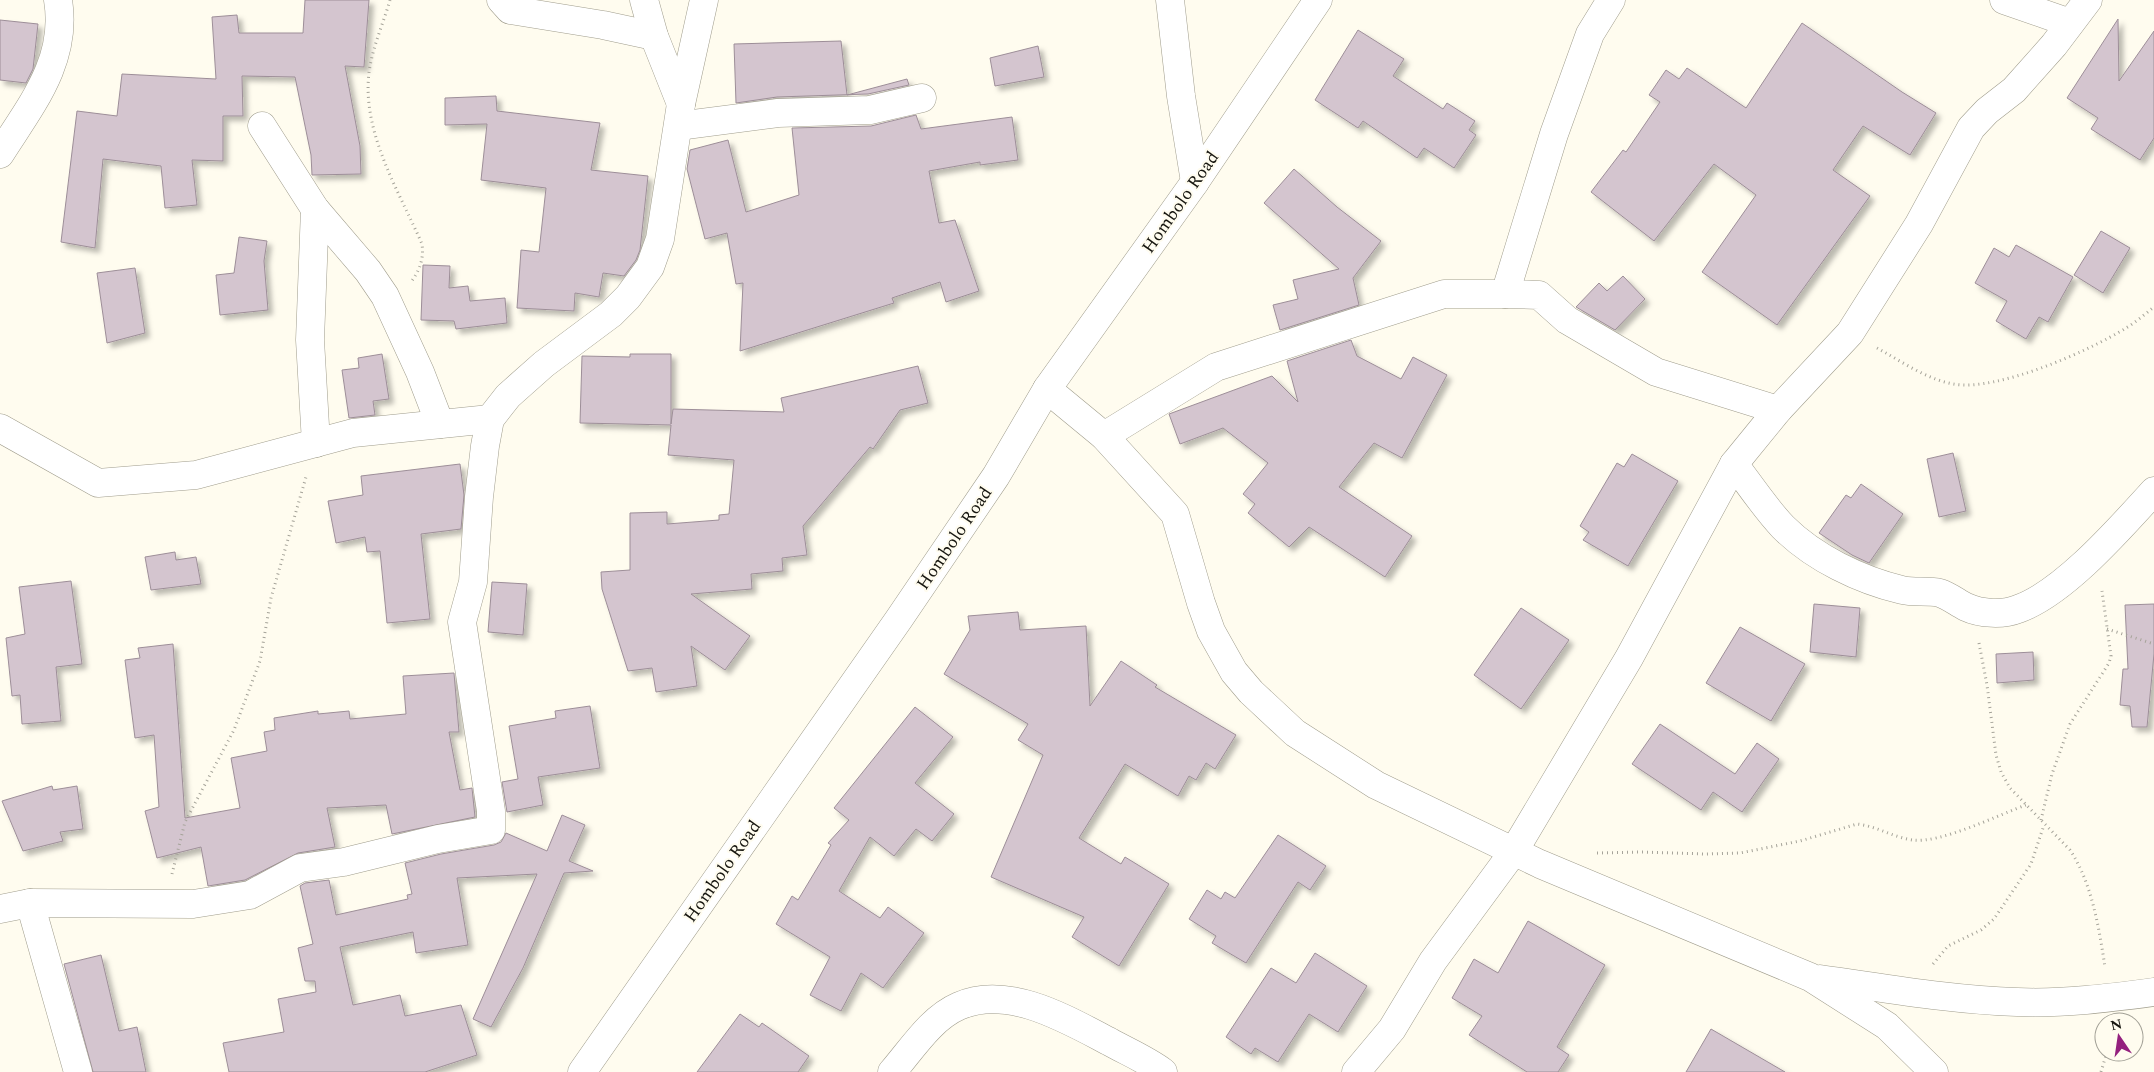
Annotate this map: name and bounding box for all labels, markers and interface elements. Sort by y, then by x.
street label: Hombolo Road [1135,146,1226,259]
street label: Hombolo Road [910,481,999,595]
street label: Hombolo Road [677,815,768,928]
north arrow [2094,1012,2144,1062]
text: N [2108,1013,2124,1036]

